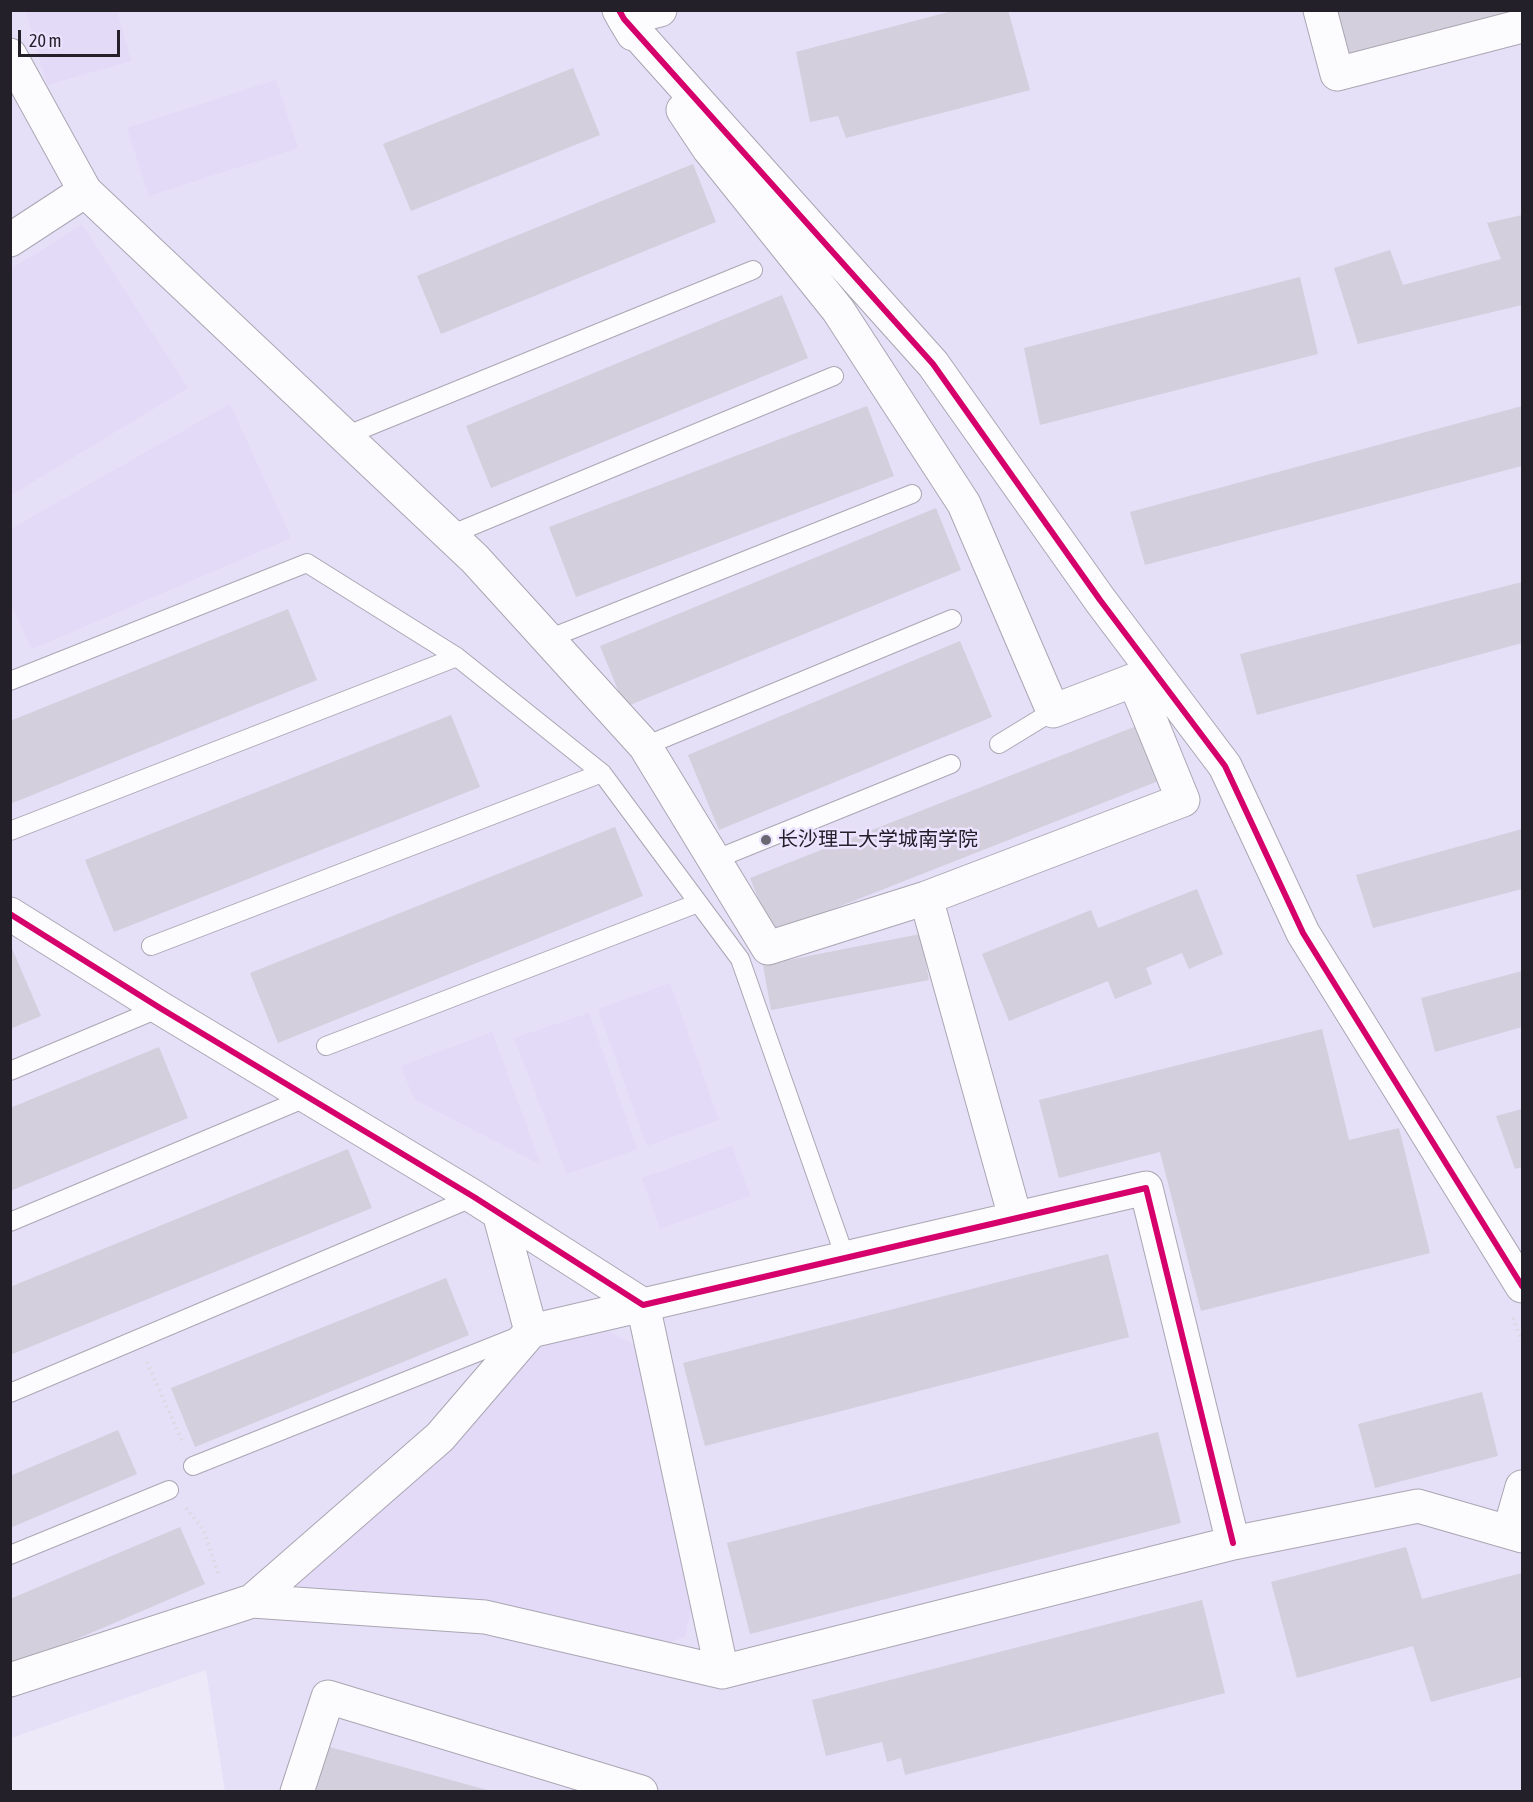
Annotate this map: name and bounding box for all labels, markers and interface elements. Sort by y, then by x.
scale bar [21,18,123,56]
text: 20 m [29,30,61,51]
place label: 长沙理工大学城南学院 [778,828,978,852]
marker: 长沙理工大学城南学院 [759,833,773,847]

